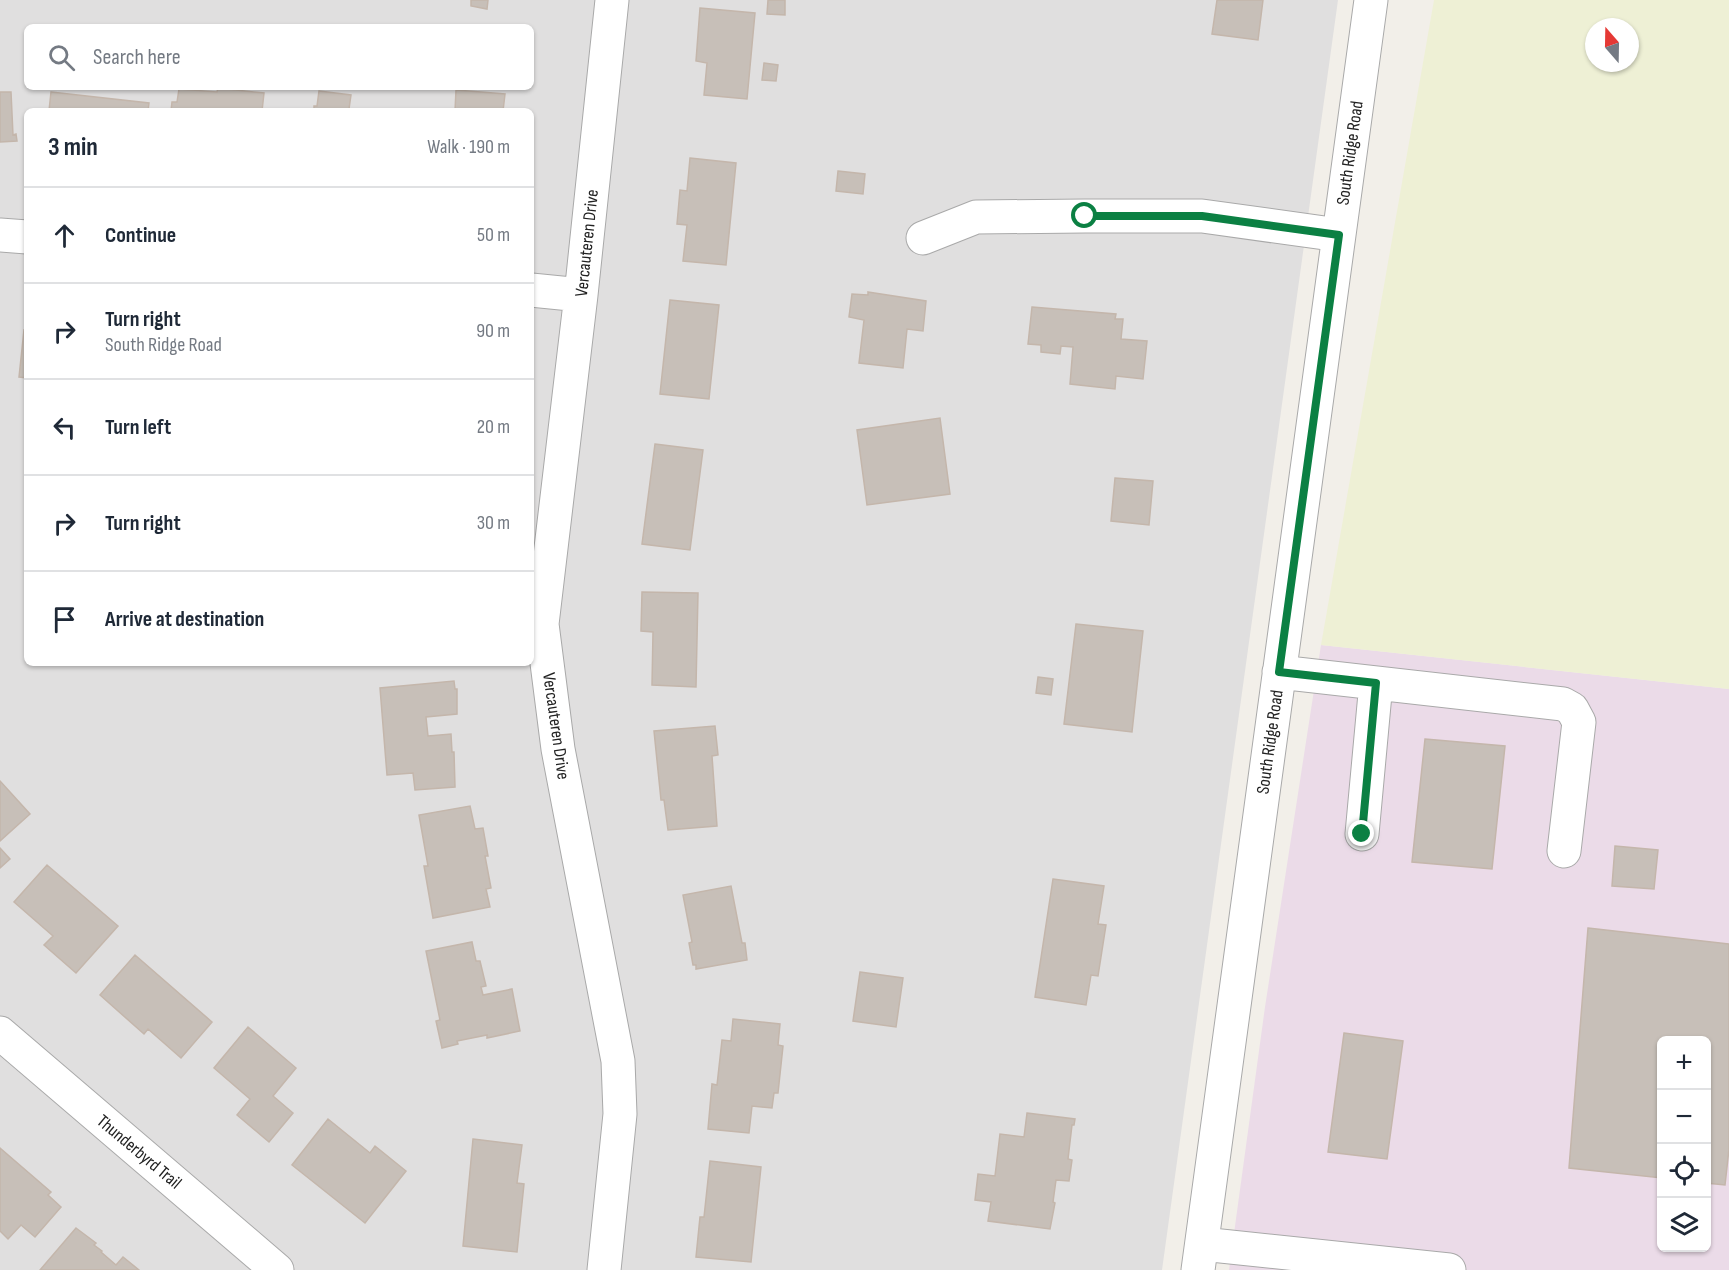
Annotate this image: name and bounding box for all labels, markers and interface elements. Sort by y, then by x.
north arrow [1585,18,1639,72]
search box [24,24,534,90]
icon: search [45,41,78,74]
text: Search here [93,44,180,71]
street label: South Ridge Road [1332,99,1368,207]
text: 3 min [48,132,98,163]
text: Walk · 190 m [427,135,510,159]
street label: Vercauteren Drive [571,188,603,298]
route start [1071,202,1097,228]
icon: ahead [48,219,81,252]
text: Continue [105,222,176,249]
text: 50 m [477,223,510,247]
text: Turn right [105,306,181,333]
icon: right [48,315,81,348]
text: 90 m [476,319,510,343]
text: South Ridge Road [105,333,222,357]
icon: left [48,411,81,444]
text: Turn left [105,414,171,441]
text: 20 m [477,415,510,439]
icon: right [48,507,81,540]
text: Turn right [105,510,181,537]
text: 30 m [477,511,510,535]
icon: arrive [48,603,81,636]
text: Arrive at destination [105,606,264,633]
street label: Vercauteren Drive [538,671,574,781]
street label: South Ridge Road [1252,688,1288,796]
route end [1348,820,1374,846]
map controls [1657,1036,1711,1252]
button: + [1657,1036,1711,1090]
button: − [1657,1090,1711,1144]
street label: Thunderbyrd Trail [92,1111,186,1193]
button: locate [1657,1144,1711,1198]
button: layers [1657,1198,1711,1252]

